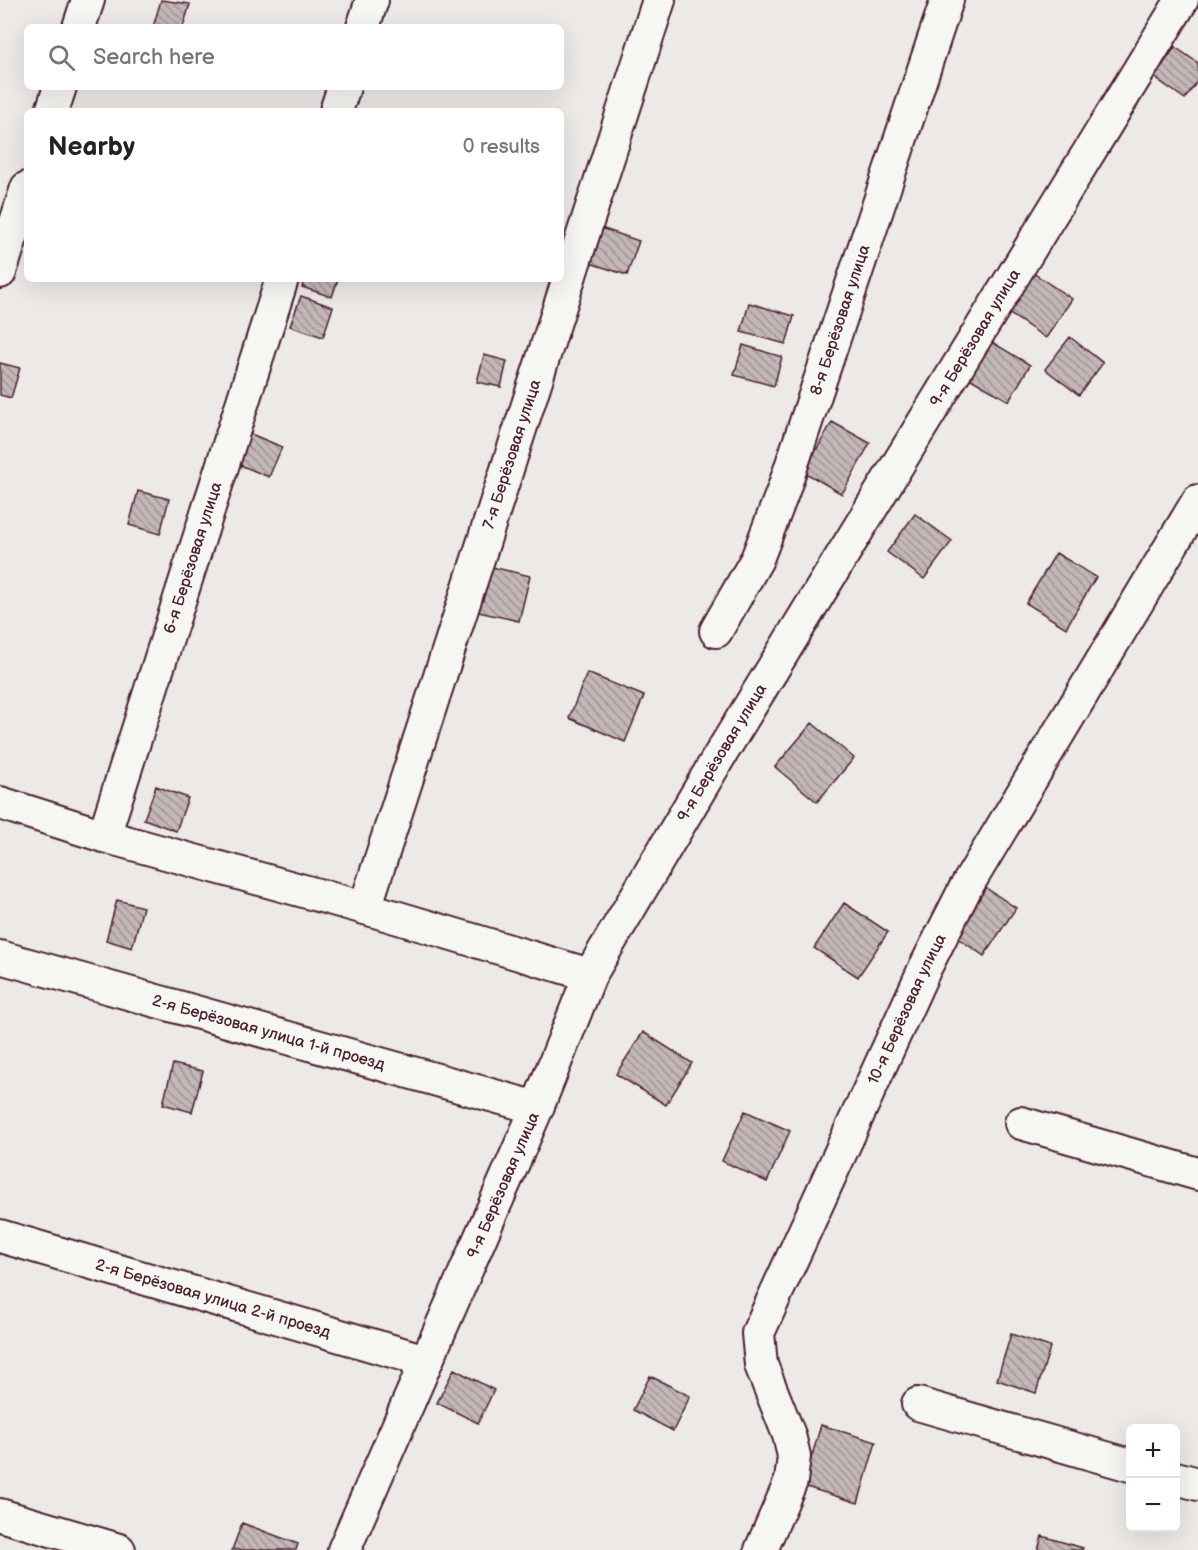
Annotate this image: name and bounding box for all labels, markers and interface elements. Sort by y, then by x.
search box [24,24,564,90]
icon: search [45,41,78,74]
text: Search here [93,44,215,71]
text: Nearby [48,132,135,163]
text: 0 results [463,135,540,159]
street label: 8-я Берёзовая улица [806,242,874,398]
street label: 9-я Берёзовая улица [926,265,1025,410]
street label: 7-я Берёзовая улица [479,376,545,531]
street label: 6-я Берёзовая улица [160,479,226,636]
street label: 9-я Берёзовая улица [673,680,771,825]
street label: 10-я Берёзовая улица [864,930,950,1087]
street label: 2-я Берёзовая улица 1-й проезд [150,991,387,1074]
street label: 9-я Берёзовая улица [463,1109,544,1261]
street label: 2-я Берёзовая улица 2-й проезд [93,1255,333,1342]
map controls [1126,1424,1180,1532]
button: + [1126,1424,1180,1478]
button: − [1126,1478,1180,1532]

